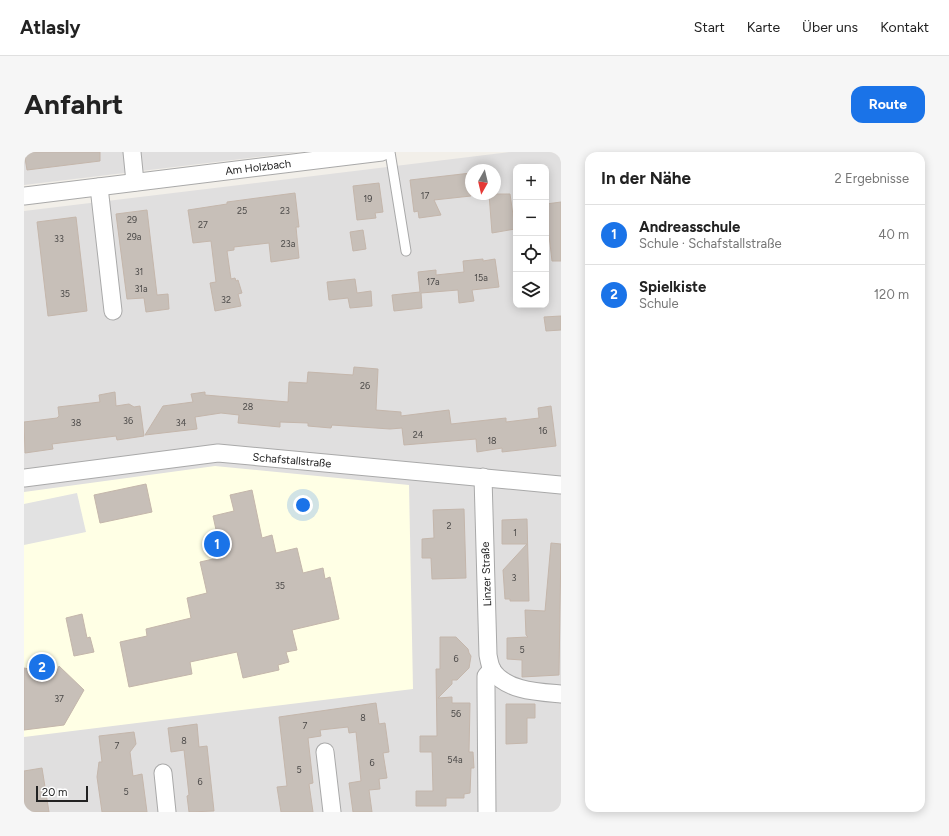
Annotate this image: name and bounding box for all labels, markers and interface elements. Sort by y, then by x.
text: Atlasly [20,16,80,39]
text: Start [694,19,725,36]
text: Karte [747,19,780,36]
text: Über uns [802,19,858,36]
text: Kontakt [880,19,929,36]
button: Route [851,86,925,123]
text: Anfahrt [24,87,123,121]
street label: Am Holzbach [224,157,292,178]
north arrow [465,164,501,200]
map controls [513,164,549,308]
button: + [513,164,549,200]
text: In der Nähe [601,168,691,188]
text: 2 Ergebnisse [835,171,909,186]
house number: 17 [421,190,429,201]
house number: 19 [364,193,372,204]
button: − [513,200,549,236]
house number: 25 [237,205,247,216]
house number: 23 [280,205,290,216]
house number: 29 [127,214,137,225]
text: Andreasschule [639,218,740,236]
house number: 27 [198,219,208,230]
text: 1 [611,227,617,242]
text: 40 m [878,227,909,242]
house number: 29a [127,231,142,242]
house number: 33 [54,233,64,244]
button: locate [513,236,549,272]
text: Schule · Schafstallstraße [639,236,782,251]
house number: 23a [281,238,296,249]
house number: 31 [135,266,143,277]
house number: 15a [474,272,488,283]
button: layers [513,272,549,308]
house number: 17a [426,276,440,287]
text: Spielkiste [639,278,706,296]
house number: 31a [134,283,148,294]
text: 2 [610,287,618,302]
text: 120 m [874,287,909,302]
house number: 35 [60,288,70,299]
house number: 32 [221,294,231,305]
text: Schule [639,296,678,311]
house number: 26 [360,380,370,391]
house number: 28 [243,401,254,412]
house number: 36 [123,415,133,426]
house number: 38 [71,417,82,428]
house number: 34 [176,417,187,428]
house number: 16 [539,425,547,436]
house number: 24 [413,429,424,440]
house number: 18 [487,435,497,446]
street label: Schafstallstraße [252,451,332,470]
your location [293,495,313,515]
house number: 2 [446,520,452,531]
house number: 1 [513,527,517,538]
pin: 1 [204,529,230,559]
street label: Linzer Straße [479,541,494,607]
house number: 3 [512,572,517,583]
house number: 35 [275,580,285,591]
house number: 5 [519,644,525,655]
pin: 2 [29,652,55,682]
house number: 6 [453,653,459,664]
house number: 37 [54,693,64,704]
house number: 56 [451,708,461,719]
house number: 8 [360,712,366,723]
house number: 7 [303,720,308,731]
house number: 8 [181,735,187,746]
house number: 7 [115,740,120,751]
house number: 54a [447,754,463,765]
house number: 6 [369,757,375,768]
house number: 5 [296,764,302,775]
house number: 6 [197,776,203,787]
scale bar [36,784,88,803]
text: 20 m [42,786,67,799]
house number: 5 [123,786,129,797]

